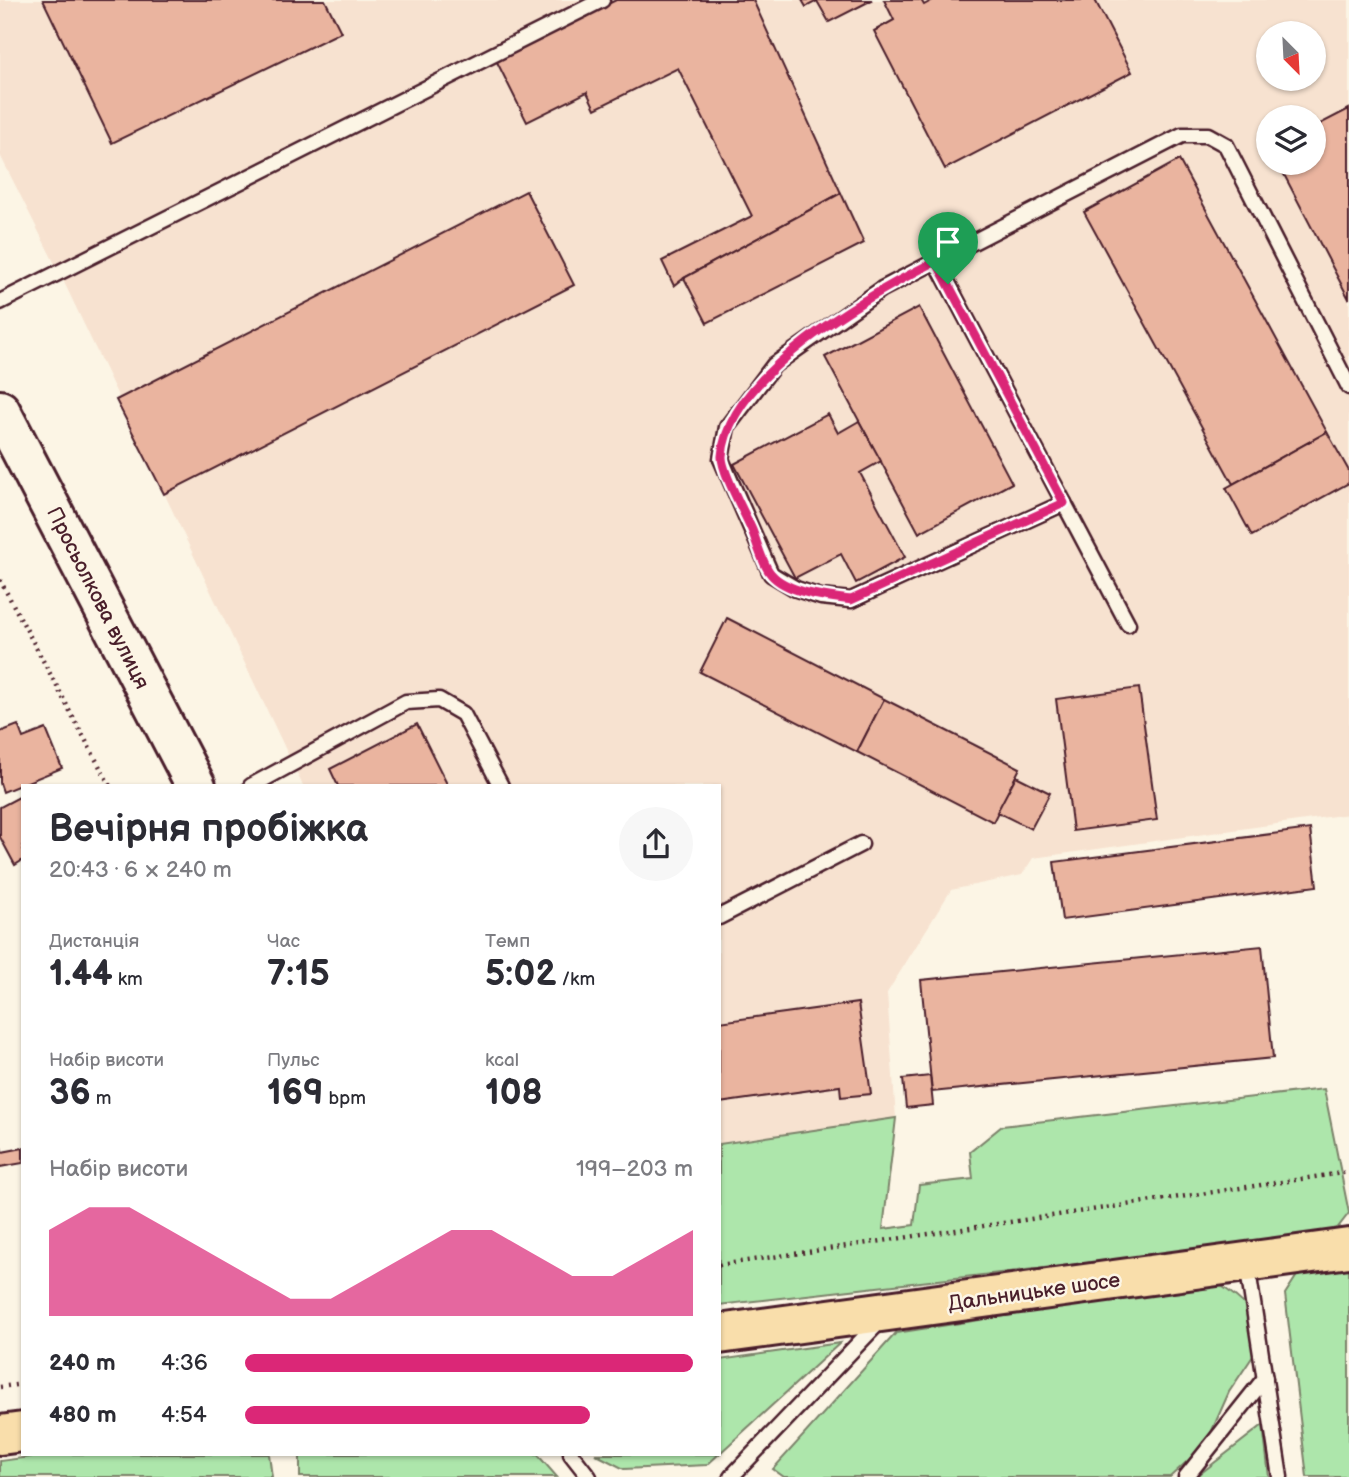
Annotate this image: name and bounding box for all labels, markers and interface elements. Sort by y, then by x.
north arrow [1256,21,1326,91]
map controls [1256,21,1326,175]
button: layers [1256,105,1326,175]
pin [918,212,978,284]
icon: arrive [929,223,967,261]
street label: Просьолкова вулиця [41,503,155,693]
text: Вечірня пробіжка [49,807,368,852]
button: share [619,807,693,881]
text: 20:43 · 6 × 240 m [49,856,232,884]
text: Дистанція [49,930,139,953]
text: Час [267,930,300,953]
text: Темп [485,930,530,953]
text: 1.44 [49,953,113,996]
text: 7:15 [267,953,330,996]
text: 5:02 [485,953,556,996]
text: km [113,968,143,991]
text: /km [556,968,595,991]
text: Набір висоти [49,1049,164,1072]
text: Пульс [267,1049,320,1072]
text: kcal [485,1049,519,1072]
text: 36 [49,1072,91,1115]
text: 169 [267,1072,323,1115]
text: 108 [485,1072,543,1115]
text: m [91,1087,112,1110]
text: bpm [323,1087,366,1110]
text: Набір висоти [49,1155,188,1183]
text: 199–203 m [576,1155,693,1183]
street label: Дальницьке шосе [946,1267,1122,1316]
text: 240 m [49,1349,116,1377]
text: 4:36 [161,1349,208,1377]
text: 480 m [49,1401,117,1429]
text: 4:54 [161,1401,207,1429]

